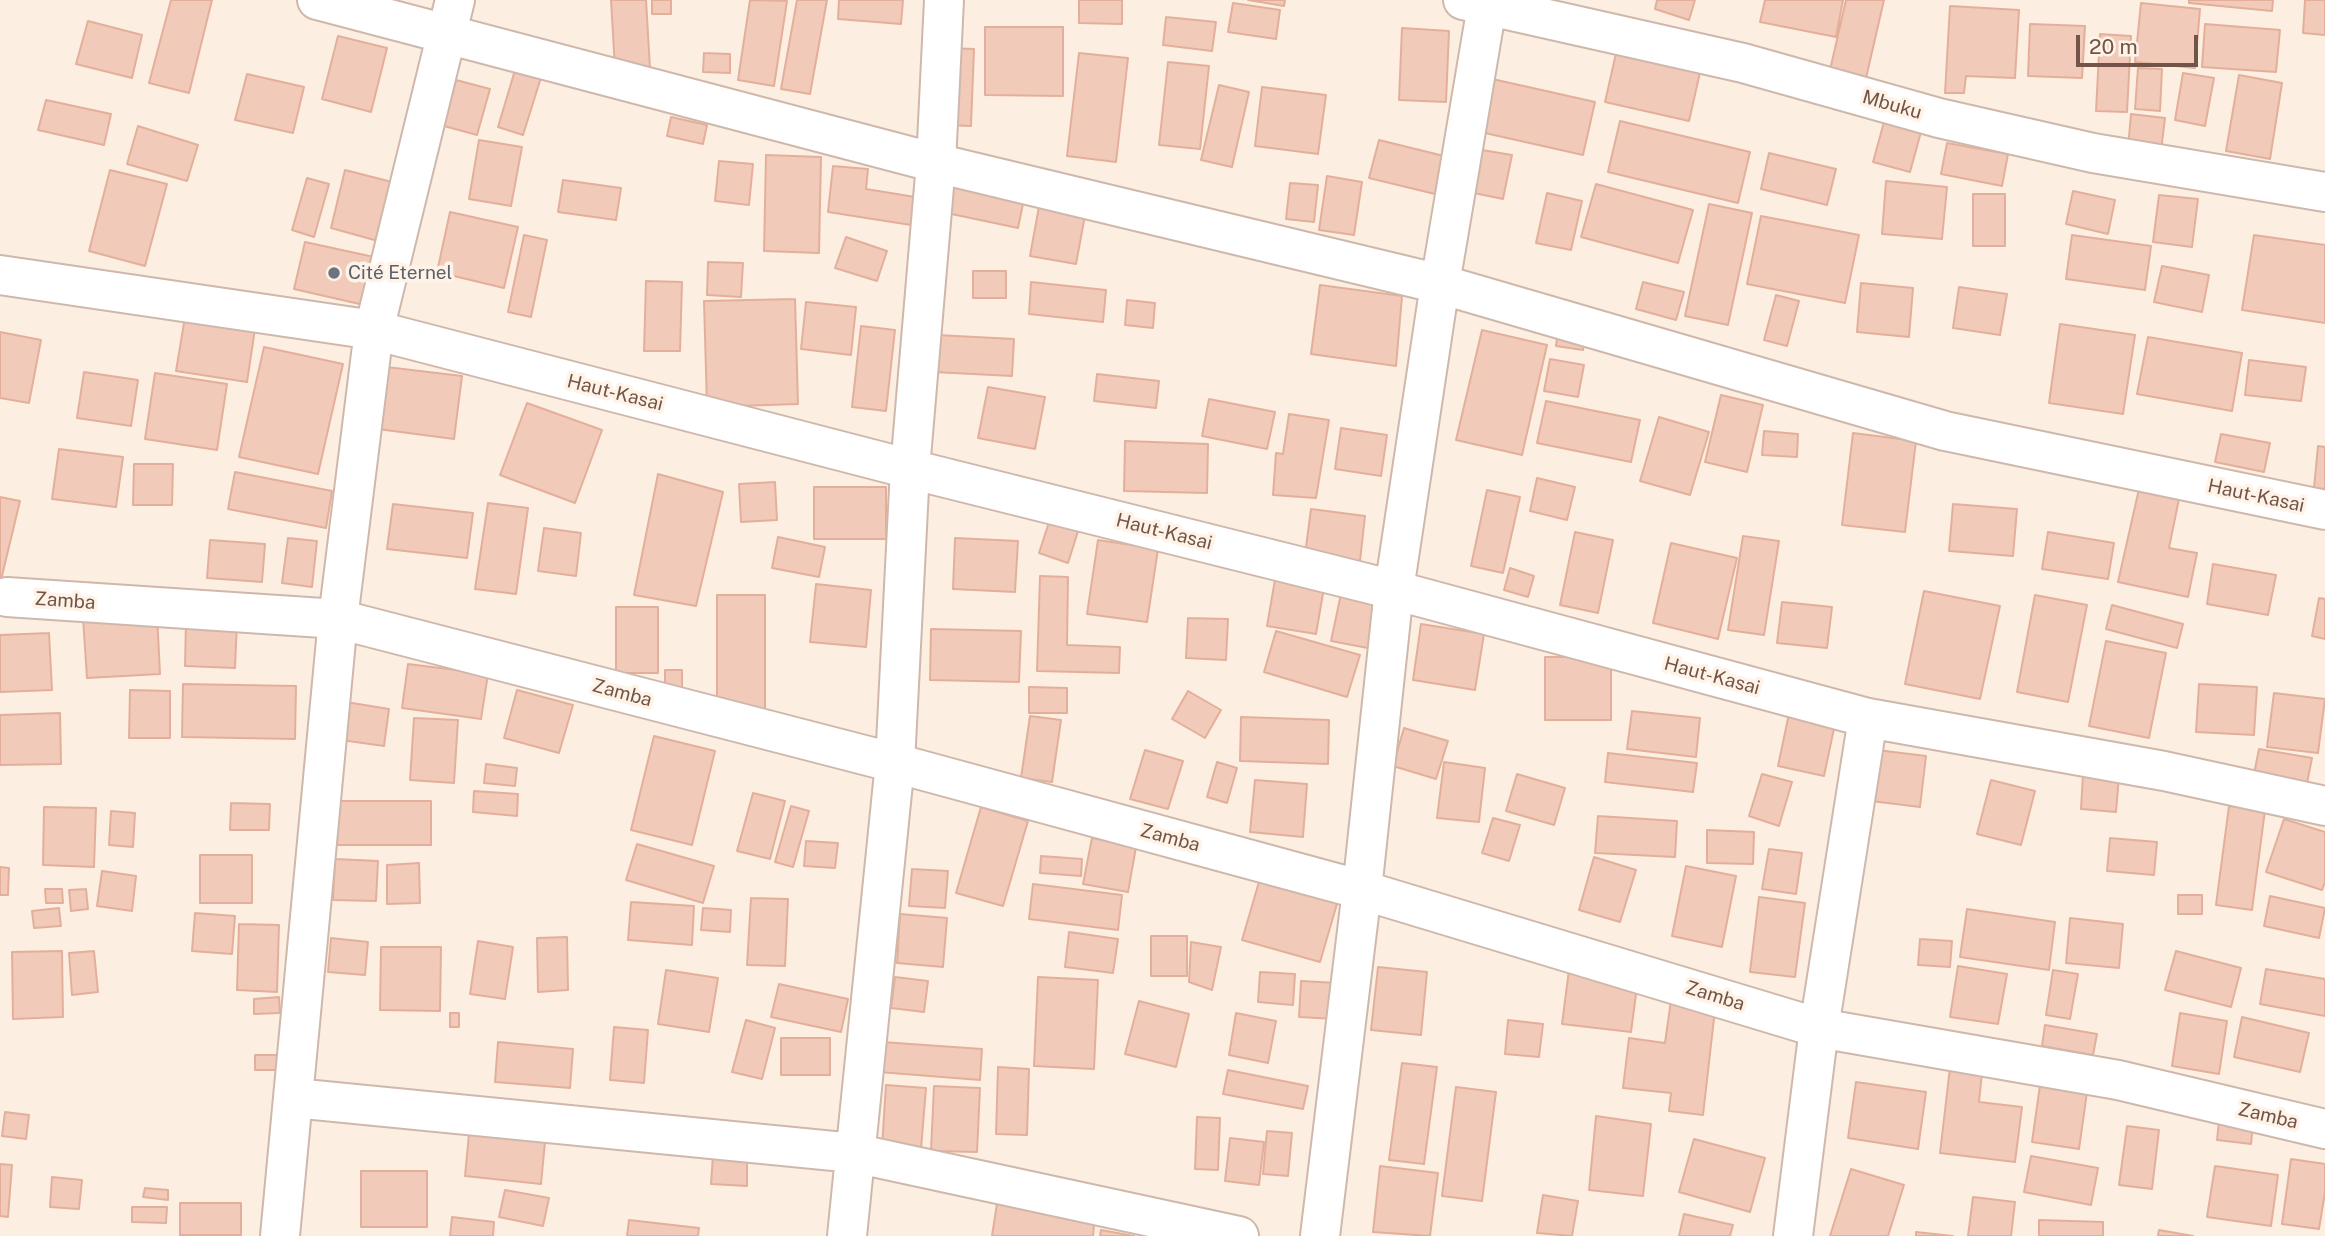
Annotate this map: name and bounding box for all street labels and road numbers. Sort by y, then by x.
street label: Mbuku [1860,86,1924,124]
street label: Haut-Kasai [565,370,665,416]
street label: Haut-Kasai [2206,475,2306,517]
street label: Haut-Kasai [1114,509,1214,555]
street label: Zamba [34,588,96,614]
street label: Haut-Kasai [1662,652,1762,700]
street label: Zamba [590,674,654,712]
street label: Zamba [1138,819,1202,857]
street label: Zamba [1683,976,1747,1016]
street label: Zamba [2236,1098,2300,1134]

